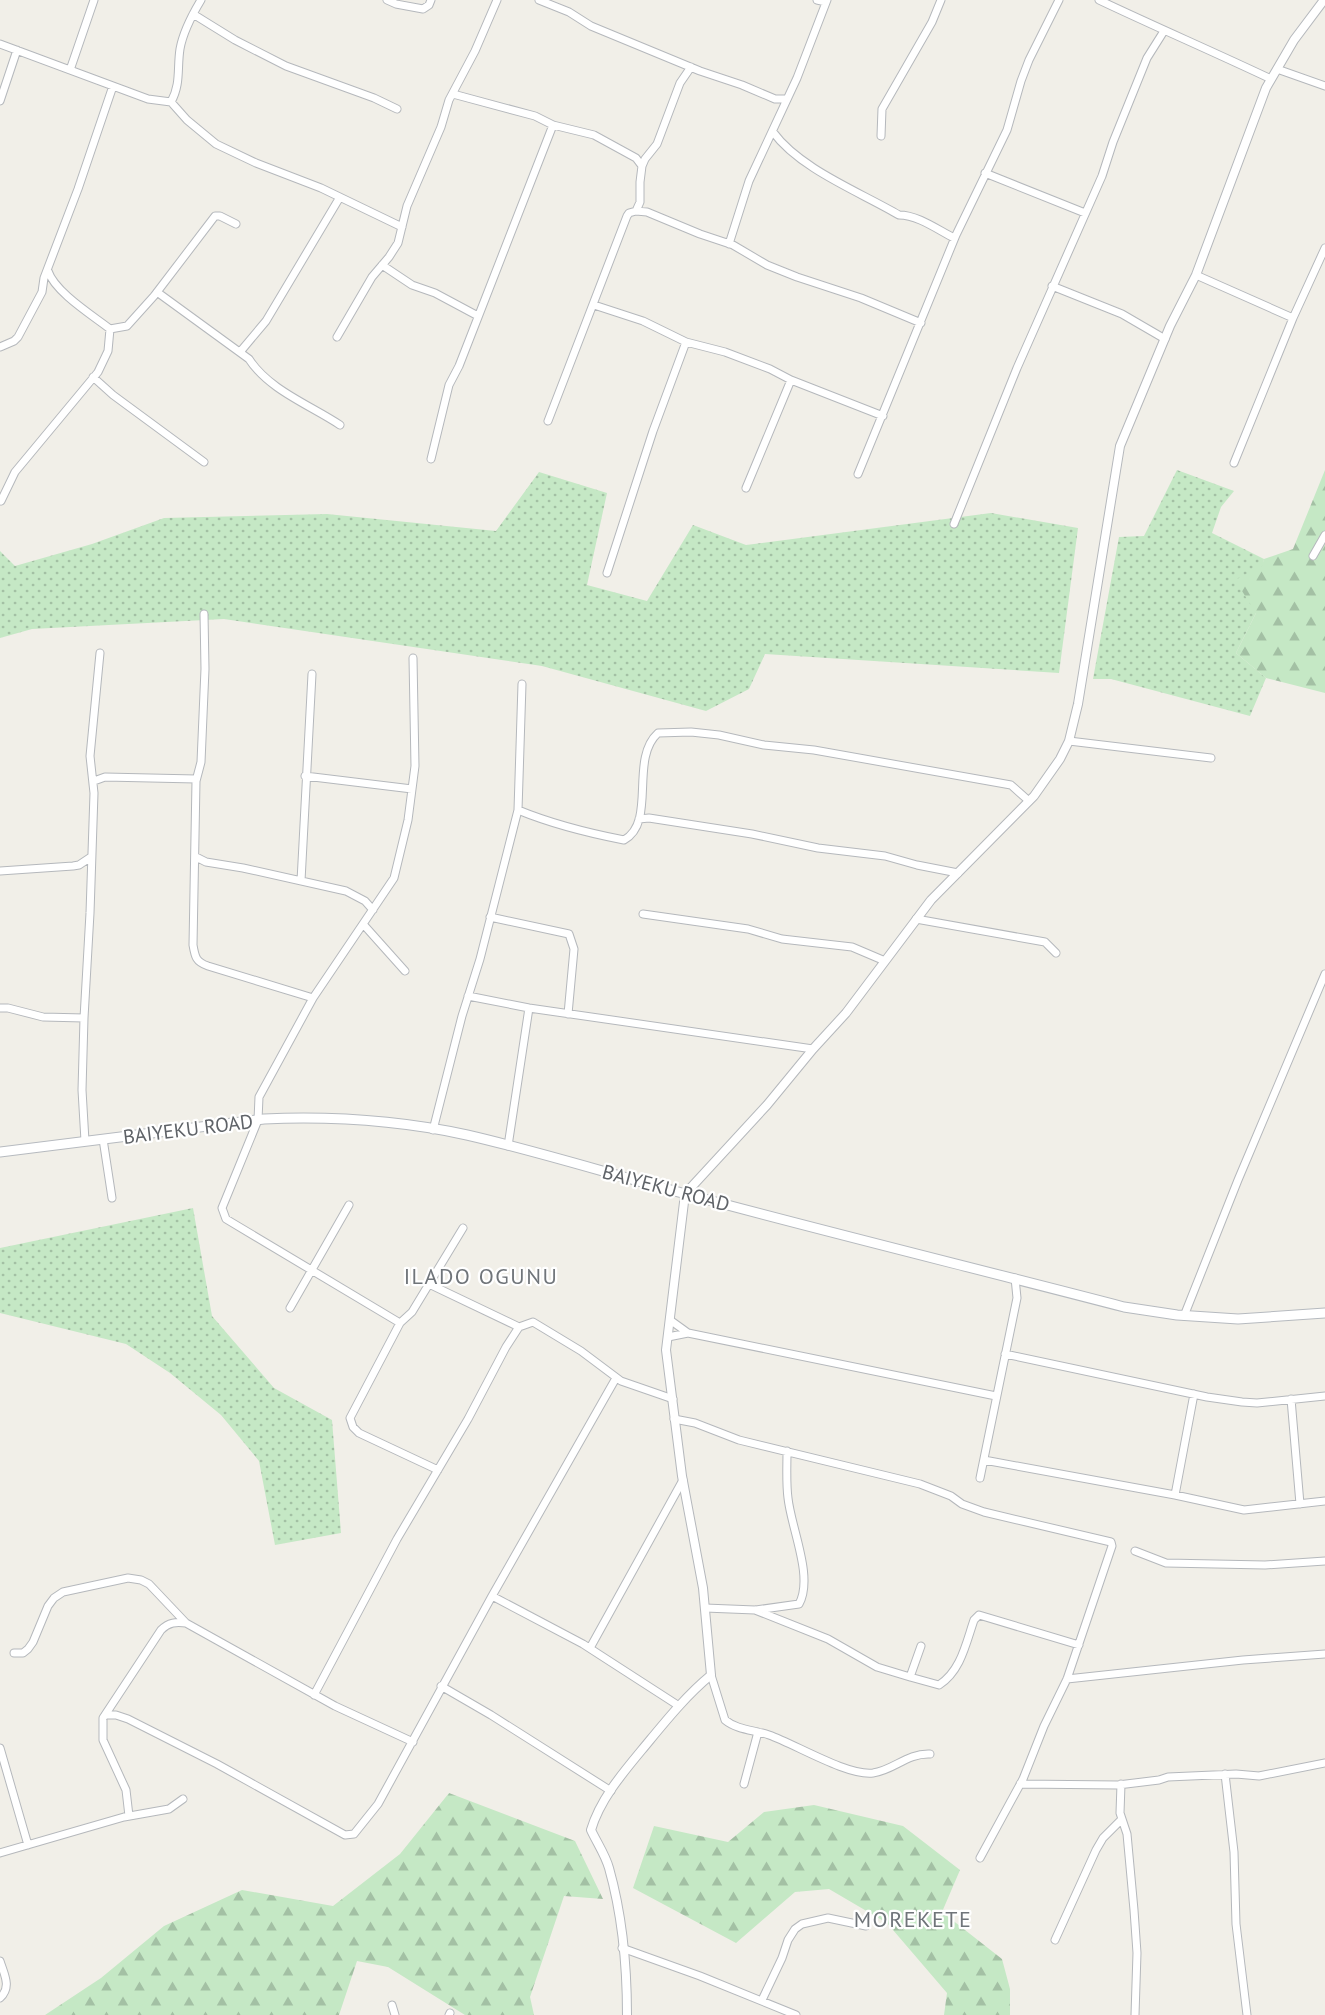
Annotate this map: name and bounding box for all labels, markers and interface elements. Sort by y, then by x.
street label: BAIYEKU ROAD [122,1108,254,1150]
street label: BAIYEKU ROAD [600,1159,732,1217]
district label: ILADO OGUNU [404,1262,558,1290]
district label: MOREKETE [854,1905,972,1933]

